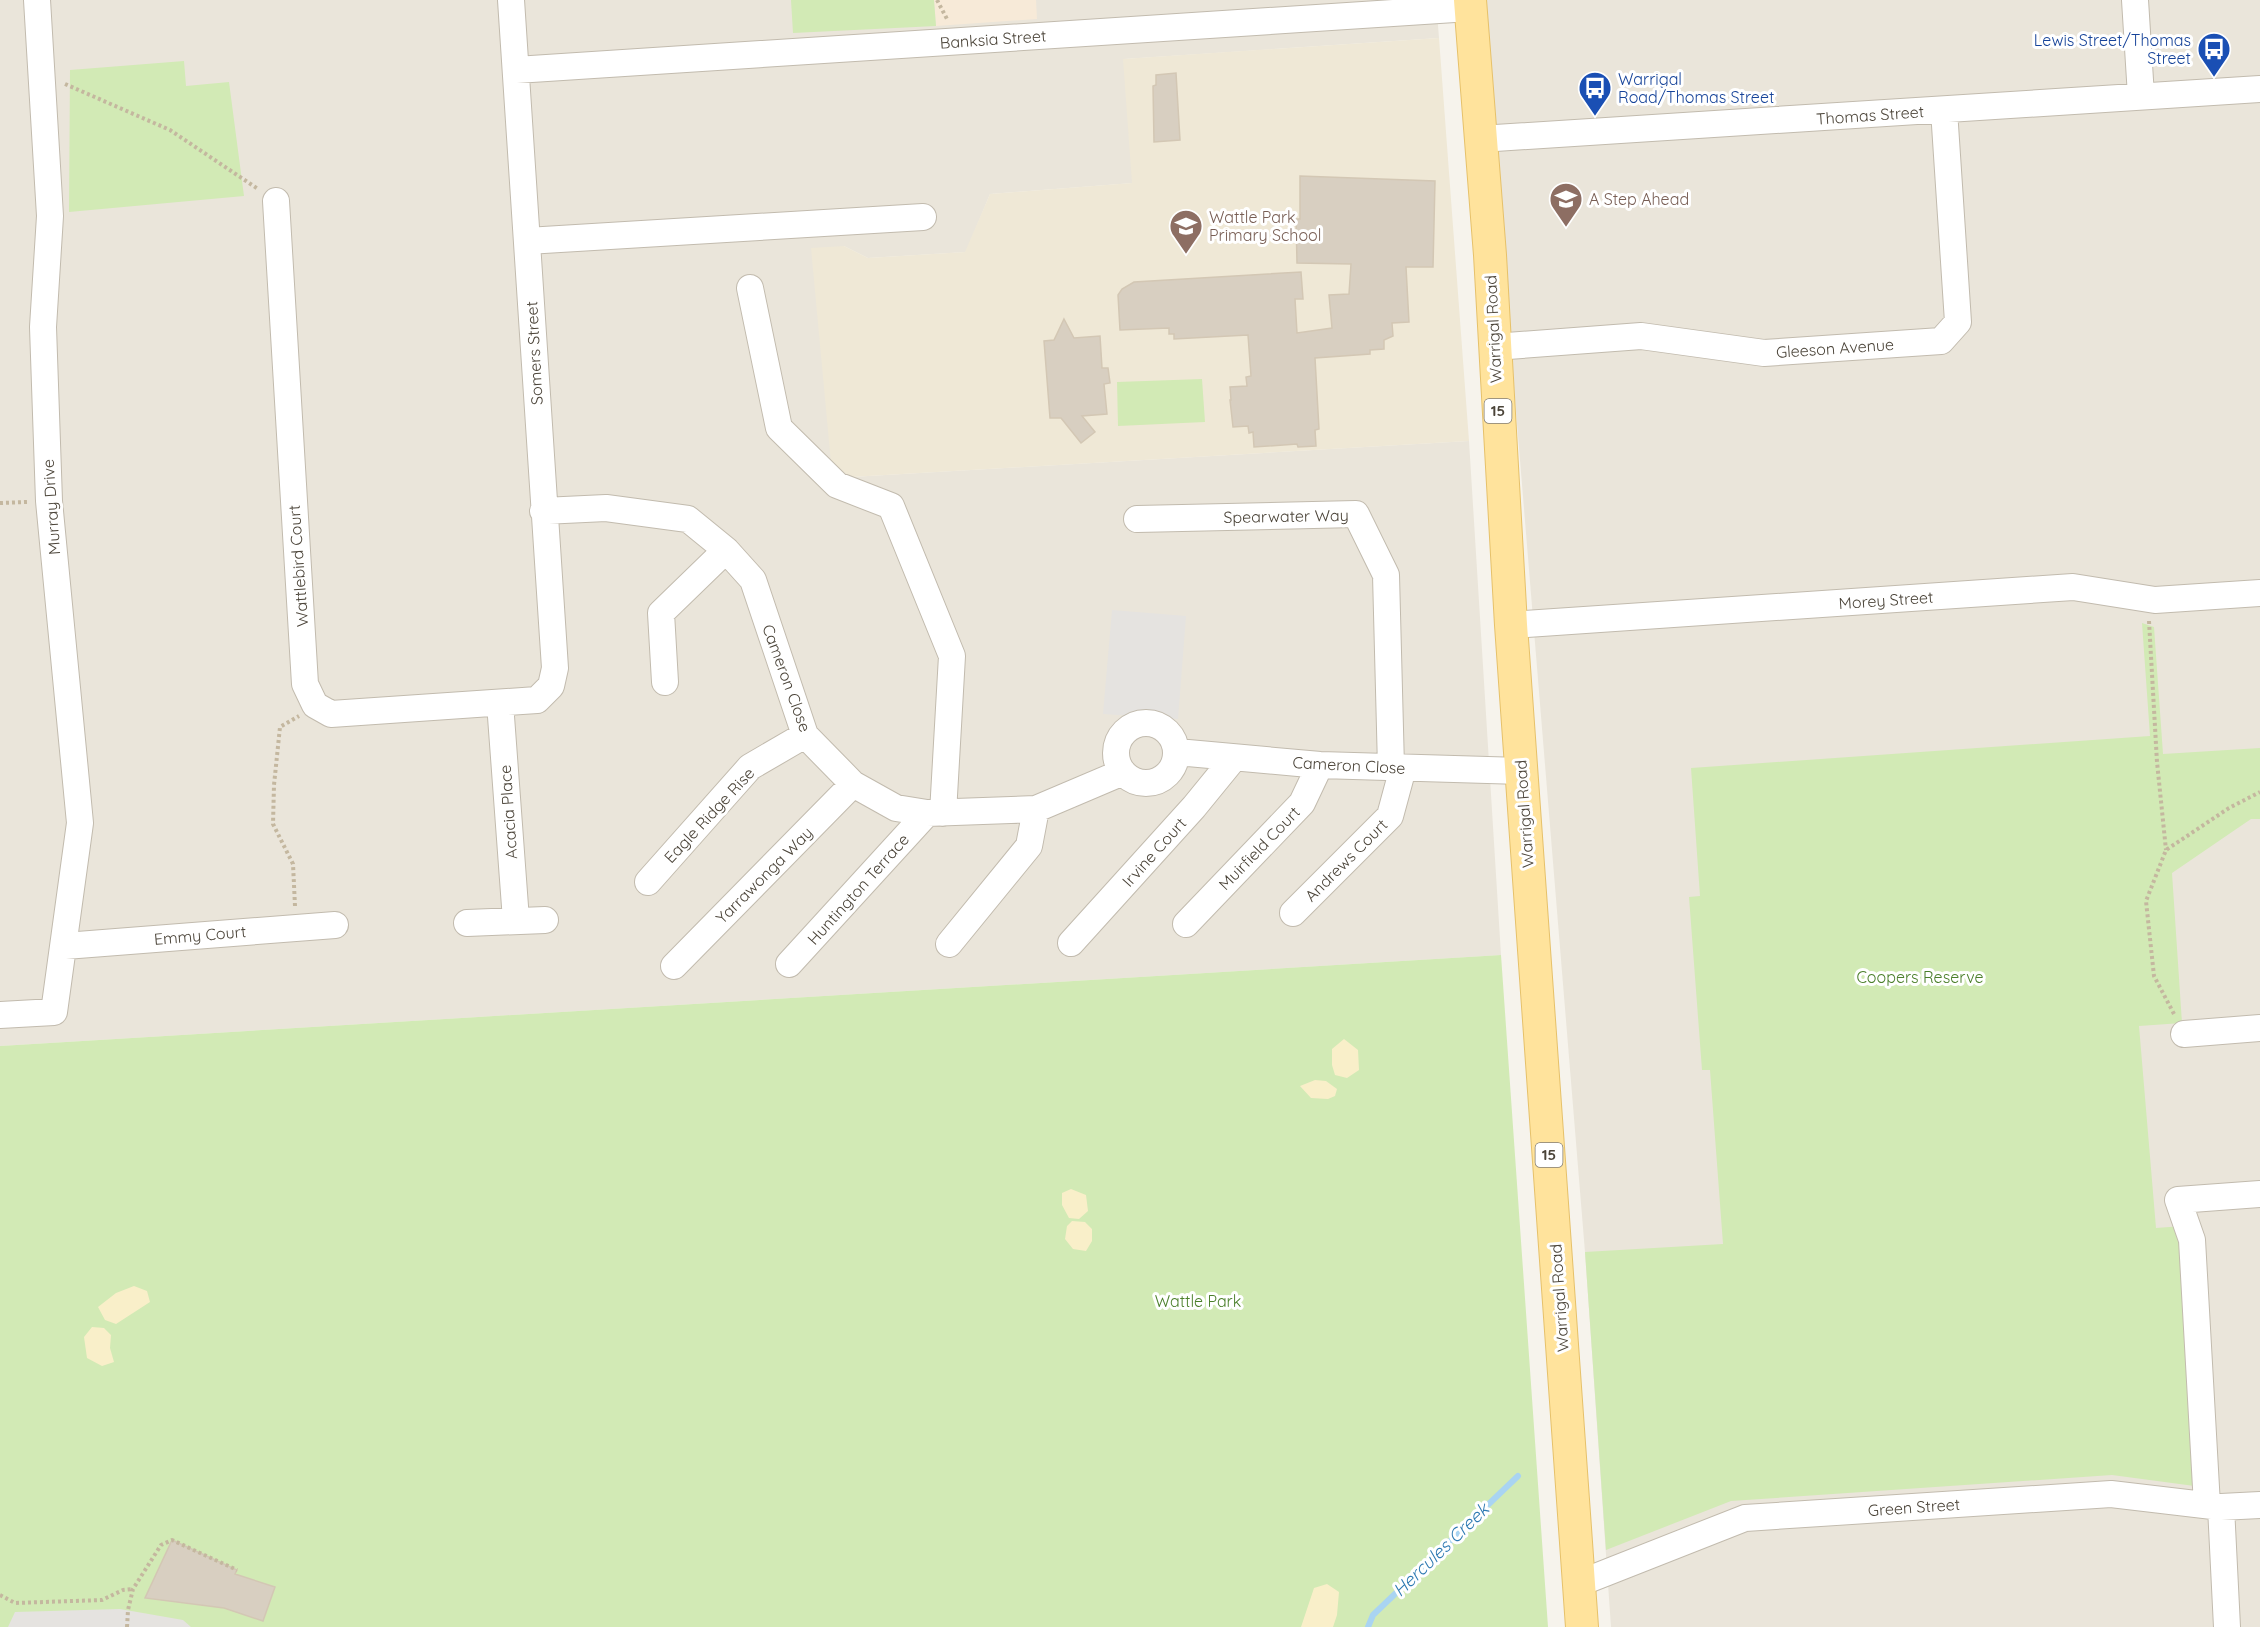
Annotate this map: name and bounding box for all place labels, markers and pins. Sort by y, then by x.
place label: Lewis Street/Thomas Street [2034,30,2191,68]
bus stop icon: Lewis Street/Thomas Street [2196,31,2232,78]
place label: Warrigal Road/Thomas Street [1618,69,1774,107]
bus stop icon: Warrigal Road/Thomas Street [1577,70,1613,117]
school or university icon: A Step Ahead [1548,181,1584,228]
place label: A Step Ahead [1589,189,1689,209]
place label: Wattle Park Primary School [1209,207,1321,245]
school or university icon: Wattle Park Primary School [1168,208,1204,255]

